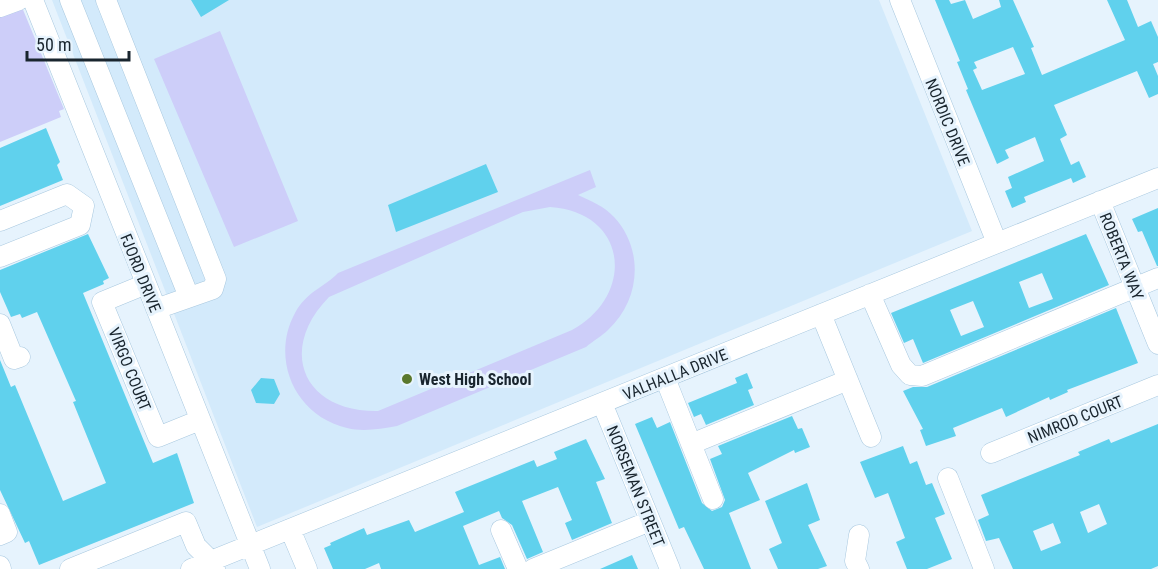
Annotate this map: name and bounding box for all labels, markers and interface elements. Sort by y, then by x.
scale bar [27,24,129,62]
text: 50 m [36,34,71,55]
street label: NORDIC DRIVE [921,76,974,169]
street label: ROBERTA WAY [1095,210,1148,303]
street label: FJORD DRIVE [116,231,165,315]
street label: VIRGO COURT [104,325,155,414]
street label: VALHALLA DRIVE [620,345,730,404]
place label: West High School [419,370,532,389]
marker: West High School [400,372,414,386]
street label: NIMROD COURT [1025,392,1125,447]
street label: NORSEMAN STREET [603,423,668,549]

